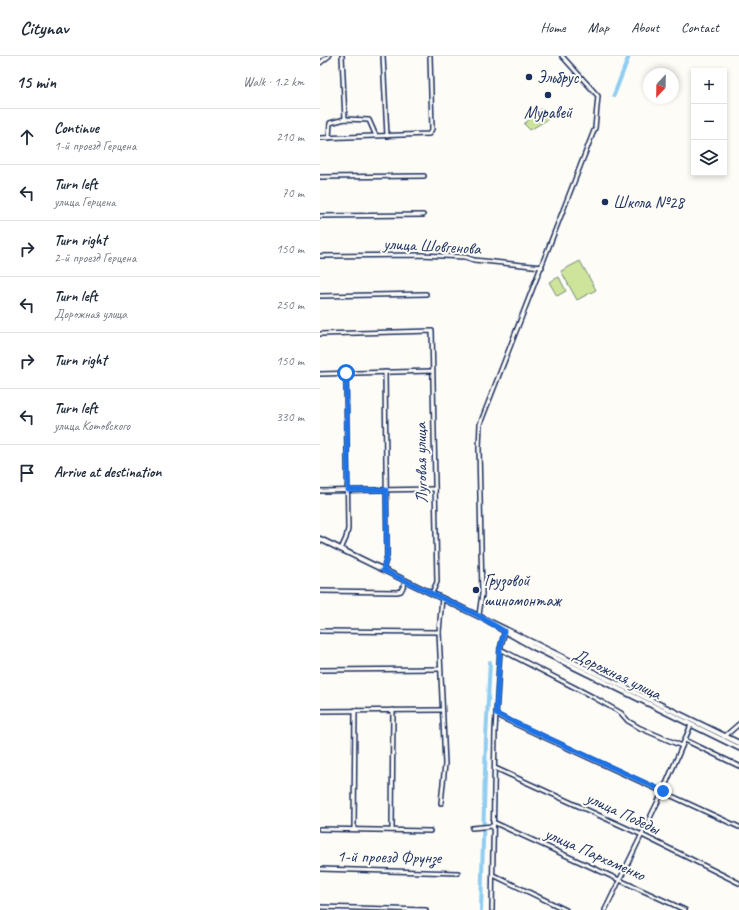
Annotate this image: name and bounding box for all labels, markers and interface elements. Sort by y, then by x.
text: Citynav [20,16,68,40]
text: Home [540,19,566,36]
text: Map [588,19,609,36]
text: About [631,19,659,36]
text: Contact [681,19,719,36]
place label: Эльбрус [537,67,579,88]
north arrow [643,68,679,104]
map controls [691,68,727,176]
button: + [691,68,727,104]
text: 15 min [16,72,56,93]
marker: Эльбрус [524,72,534,82]
text: Walk · 1.2 km [243,74,304,90]
marker: Муравей [543,90,553,100]
place label: Муравей [524,102,573,123]
button: − [691,104,727,140]
text: Continue [54,119,99,138]
icon: ahead [16,126,38,148]
text: 210 m [276,129,304,145]
text: 1-й проезд Герцена [54,138,136,154]
button: layers [691,140,727,176]
text: Turn left [54,175,97,194]
icon: left [16,182,38,204]
text: 70 m [282,185,304,201]
place label: Школа №28 [613,192,686,213]
text: улица Герцена [54,194,116,210]
marker: Школа №28 [600,197,610,207]
text: Turn right [54,231,107,250]
street label: улица Шовгенова [382,233,483,259]
icon: right [16,238,38,260]
text: 150 m [276,241,304,257]
text: 2-й проезд Герцена [54,250,136,266]
text: Turn left [54,287,97,306]
icon: left [16,294,38,316]
text: 250 m [276,297,304,313]
text: Дорожная улица [54,306,127,322]
icon: right [16,350,38,372]
text: Turn right [54,351,107,370]
text: 150 m [276,353,304,369]
route start [337,364,355,382]
text: Turn left [54,399,97,418]
icon: left [16,406,38,428]
text: 330 m [276,409,304,425]
text: улица Котовского [54,418,130,434]
street label: Луговая улица [410,421,432,504]
icon: arrive [16,462,38,484]
text: Arrive at destination [54,463,161,482]
place label: Грузовой шиномонтаж [484,570,563,611]
marker: Грузовой шиномонтаж [471,585,481,595]
street label: Дорожная улица [569,644,666,705]
route end [654,782,672,800]
street label: улица Победы [582,786,665,840]
street label: улица Пархоменко [541,822,649,886]
street label: 1-й проезд Фрунзе [337,846,443,869]

